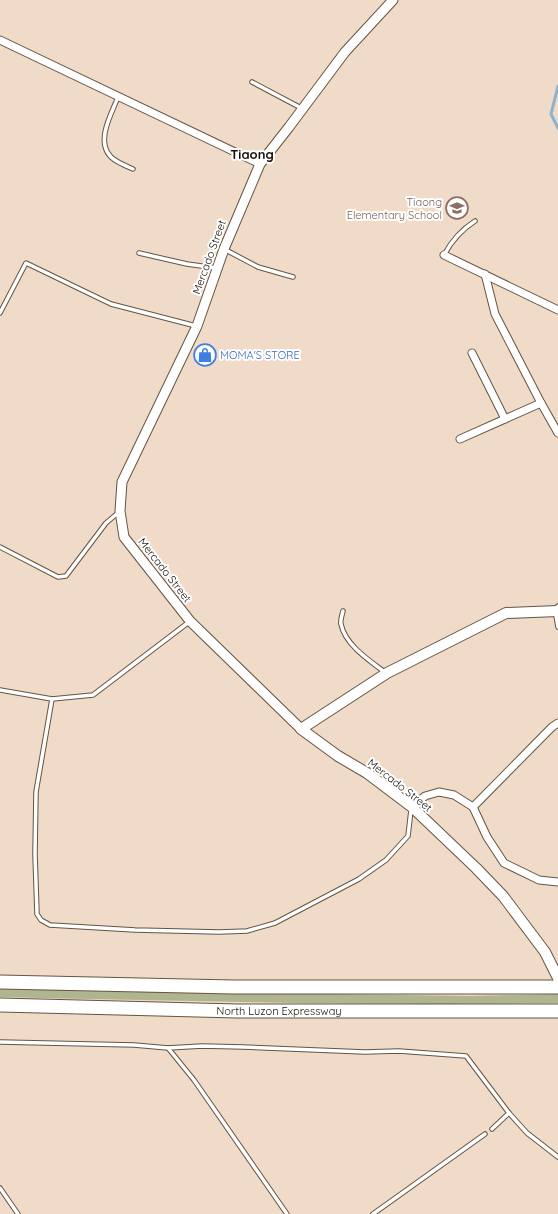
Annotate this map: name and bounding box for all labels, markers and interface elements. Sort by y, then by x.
district label: Tiaong [230,146,274,162]
place label: Tiaong Elementary School [347,195,442,222]
school or university icon: Tiaong Elementary School [444,195,470,221]
street label: Mercado Street [189,218,229,296]
shop icon: MOMA'S STORE [192,342,218,368]
place label: MOMA'S STORE [220,348,300,362]
street label: Mercado Street [135,535,195,605]
street label: Mercado Street [365,755,435,815]
street label: North Luzon Expressway [216,1003,342,1018]

